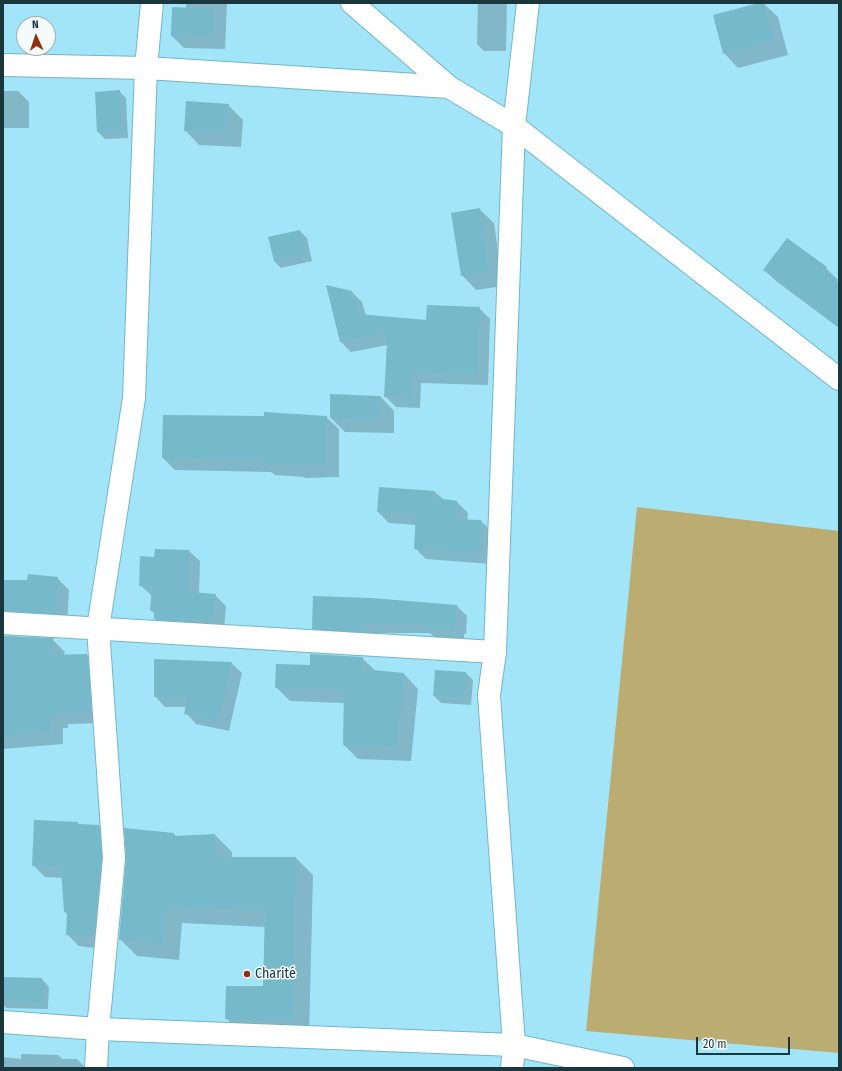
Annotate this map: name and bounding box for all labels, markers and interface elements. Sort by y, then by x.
north arrow [16,16,56,56]
text: N [32,18,39,31]
place label: Charité [255,966,296,982]
marker: Charité [242,969,252,979]
scale bar [698,1029,792,1055]
text: 20 m [703,1037,727,1051]

